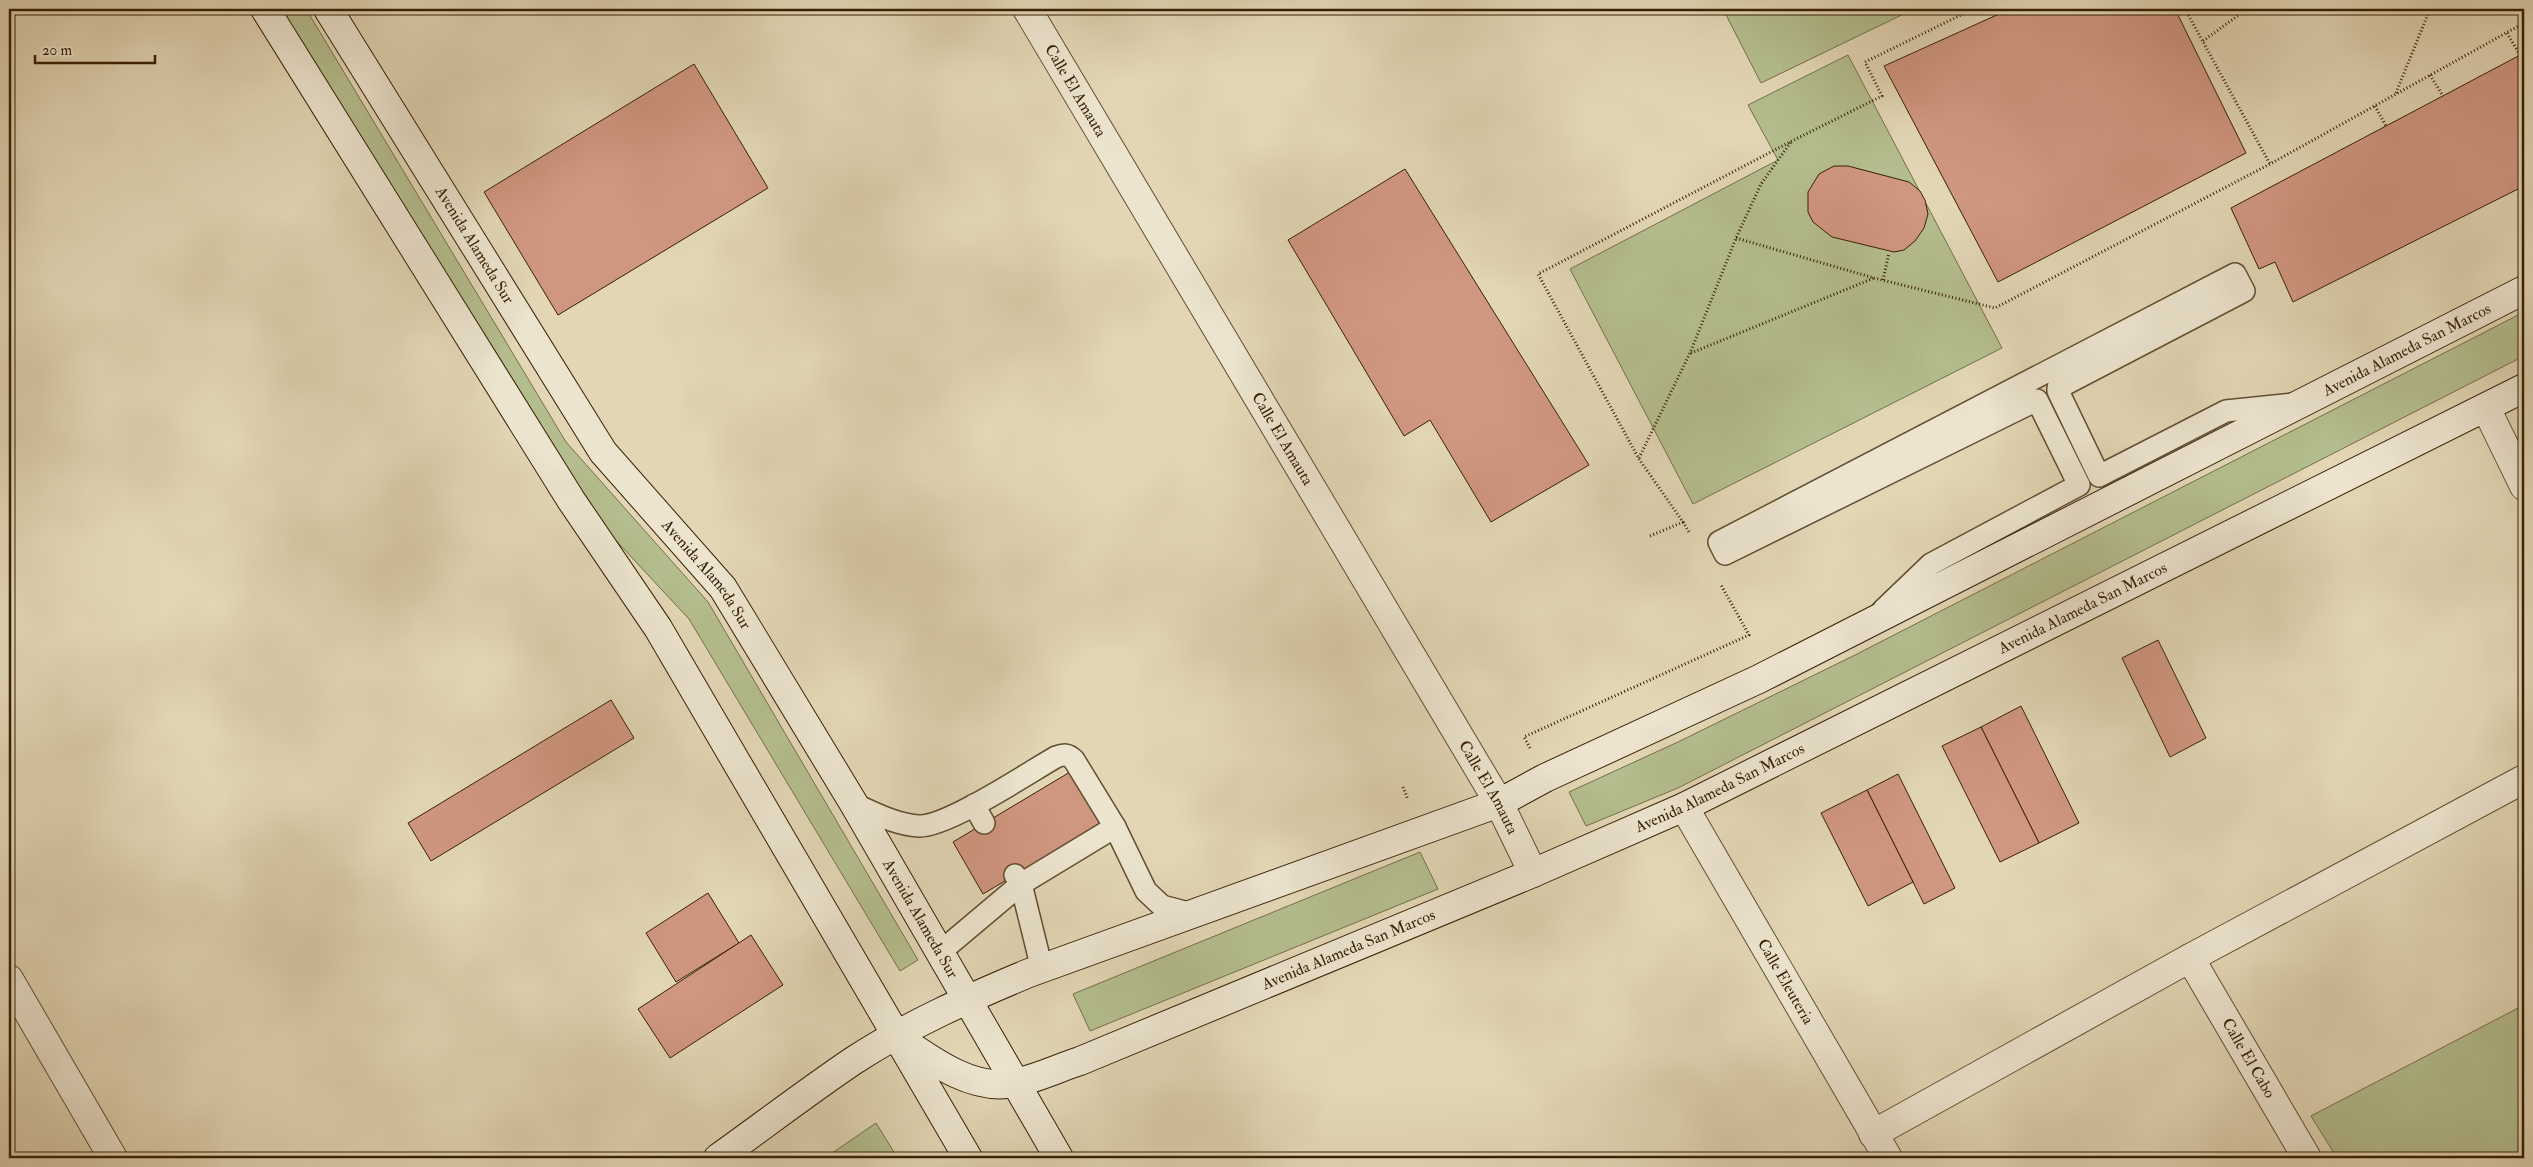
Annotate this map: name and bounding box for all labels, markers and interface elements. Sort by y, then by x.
scale bar [35,32,155,64]
text: 20 m [42,41,72,60]
street label: Calle El Amauta [1040,41,1111,141]
street label: Avenida Alameda Sur [430,182,519,308]
street label: Avenida Alameda San Marcos [2319,299,2494,401]
street label: Calle El Amauta [1247,389,1318,489]
street label: Avenida Alameda Sur [657,515,756,633]
street label: Avenida Alameda San Marcos [1994,558,2170,659]
street label: Calle El Amauta [1454,737,1523,838]
street label: Avenida Alameda San Marcos [1631,738,1808,838]
street label: Avenida Alameda Sur [878,855,963,982]
street label: Avenida Alameda San Marcos [1258,905,1438,995]
street label: Calle Eleuteria [1753,935,1818,1028]
street label: Calle El Cabo [2217,1015,2280,1102]

